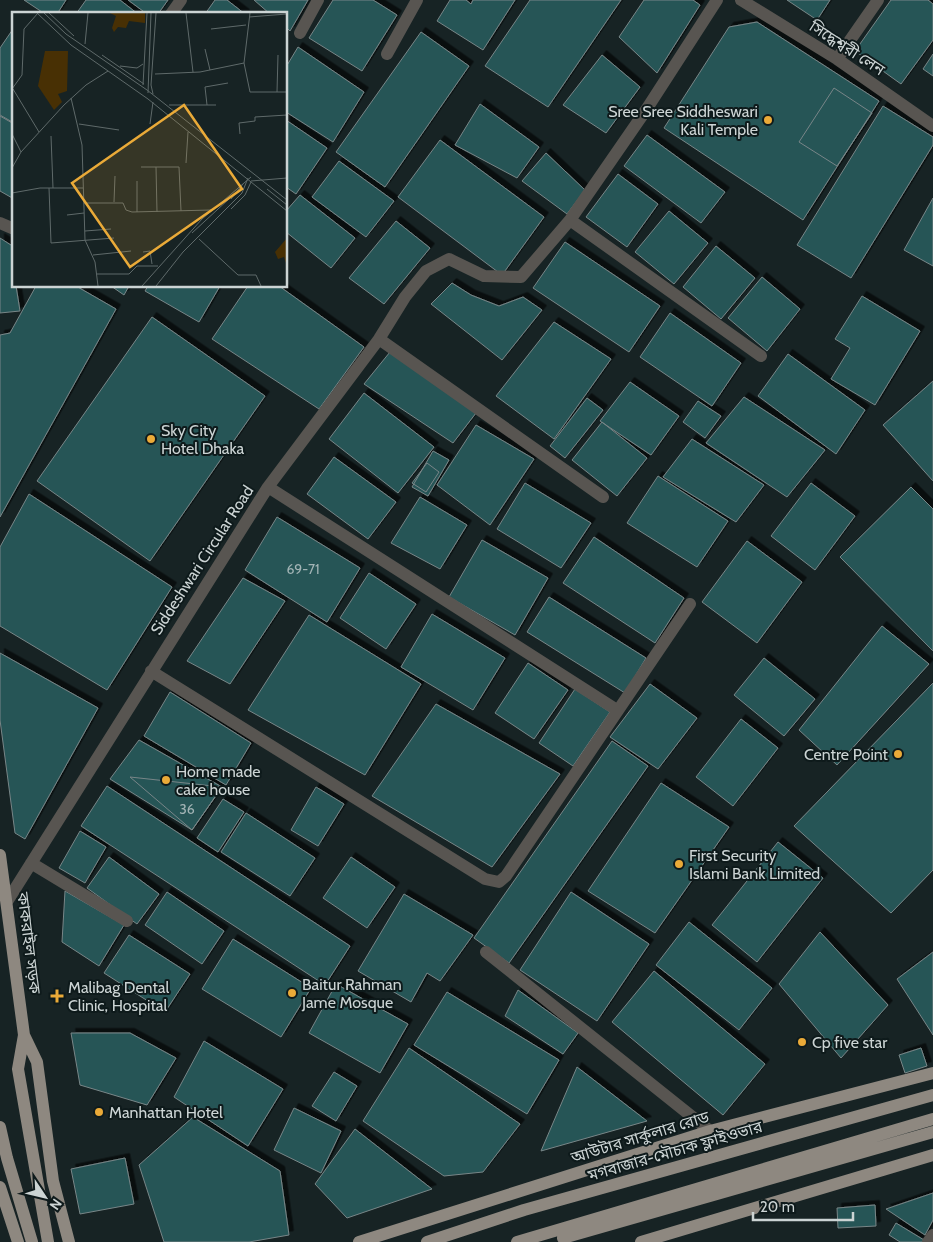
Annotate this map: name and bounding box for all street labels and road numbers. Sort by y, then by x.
street label: সিদ্ধেশ্বরী লেন [805,16,888,80]
street label: Siddeshwari Circular Road [147,482,257,638]
street label: কাকরাইল সড়ক [13,890,45,996]
street label: আউটার সার্কুলার রোড [568,1107,712,1167]
street label: মগবাজার-মৌচাক ফ্লাইওভার [585,1117,765,1185]

